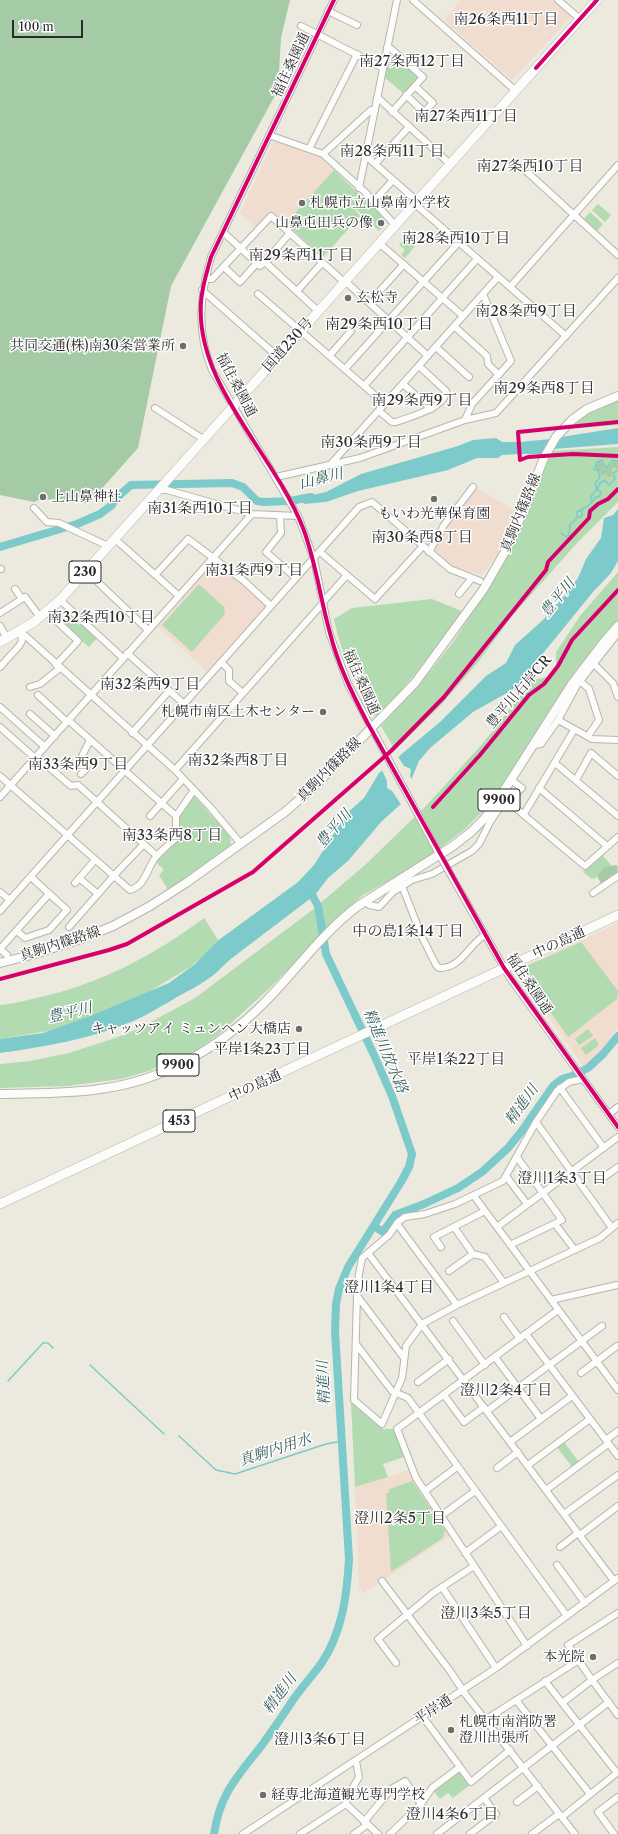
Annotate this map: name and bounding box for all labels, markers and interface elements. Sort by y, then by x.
district label: 南26条西11丁目 [453,11,559,29]
scale bar [14,12,85,38]
text: 100 m [19,19,54,34]
street label: 福住桑園通 [269,30,313,100]
district label: 南27条西12丁目 [359,53,465,71]
district label: 南27条西11丁目 [414,108,518,126]
district label: 南28条西11丁目 [339,143,445,161]
district label: 南27条西10丁目 [477,158,583,176]
place label: 札幌市立山鼻南小学校 [310,195,450,211]
marker: 札幌市立山鼻南小学校 [297,198,307,208]
place label: 山鼻屯田兵の像 [275,215,373,231]
marker: 山鼻屯田兵の像 [376,218,386,228]
district label: 南28条西10丁目 [402,230,510,248]
district label: 南29条西11丁目 [248,247,354,265]
place label: 玄松寺 [356,290,398,306]
marker: 玄松寺 [343,293,353,303]
district label: 南28条西9丁目 [475,303,577,321]
street label: 国道230号 [259,315,317,375]
district label: 南29条西10丁目 [325,316,433,334]
place label: 共同交通(株)南30条営業所 [10,338,175,354]
marker: 共同交通(株)南30条営業所 [178,341,188,351]
street label: 福住桑園通 [212,350,260,420]
district label: 南29条西8丁目 [493,380,595,398]
district label: 南29条西9丁目 [371,392,473,410]
district label: 南30条西9丁目 [320,434,422,452]
water label: 山鼻川 [297,465,345,493]
street label: 真駒内篠路線 [497,471,545,555]
place label: 上山鼻神社 [51,489,121,505]
marker: 上山鼻神社 [38,492,48,502]
marker: もいわ光華保育園 [429,494,439,504]
district label: 南31条西10丁目 [147,500,253,518]
place label: もいわ光華保育園 [378,506,490,522]
district label: 南30条西8丁目 [371,529,473,547]
road number: 230 [69,561,101,583]
district label: 南31条西9丁目 [205,562,303,580]
water label: 豊平川 [537,575,579,621]
district label: 南32条西10丁目 [47,609,155,627]
street label: 福住桑園通 [339,647,383,717]
street label: 豊平川右岸CR [483,652,555,732]
district label: 南32条西9丁目 [100,676,200,694]
place label: 札幌市南区土木センター [161,704,315,720]
marker: 札幌市南区土木センター [318,707,328,717]
street label: 真駒内篠路線 [293,734,365,806]
district label: 南32条西8丁目 [188,752,288,770]
district label: 南33条西9丁目 [28,756,128,774]
road number: 9900 [478,789,520,811]
water label: 豊平川 [312,806,356,852]
district label: 南33条西8丁目 [122,827,222,845]
street label: 真駒内篠路線 [17,923,103,965]
district label: 中の島1条14丁目 [352,923,464,941]
street label: 中の島通 [530,924,588,962]
street label: 福住桑園通 [502,950,556,1018]
water label: 豊平川 [46,999,94,1027]
water label: 精進川放水路 [359,1006,411,1096]
place label: キャッツアイ ミュンヘン大橋店 [91,1021,291,1037]
marker: キャッツアイ ミュンヘン大橋店 [294,1024,304,1034]
district label: 平岸1条23丁目 [213,1041,311,1059]
district label: 平岸1条22丁目 [407,1051,505,1069]
road number: 9900 [157,1054,199,1076]
street label: 中の島通 [226,1067,284,1105]
water label: 精進川 [501,1082,543,1128]
road number: 453 [163,1110,195,1132]
district label: 澄川1条3丁目 [517,1170,607,1188]
district label: 澄川1条4丁目 [344,1279,434,1297]
water label: 精進川 [314,1360,334,1406]
district label: 澄川2条4丁目 [460,1382,552,1400]
water label: 真駒内用水 [237,1430,313,1470]
district label: 澄川2条5丁目 [354,1510,446,1528]
district label: 澄川3条5丁目 [440,1605,532,1623]
place label: 本光院 [543,1649,585,1665]
marker: 本光院 [588,1652,598,1662]
water label: 精進川 [259,1671,301,1717]
street label: 平岸通 [411,1692,455,1728]
place label: 札幌市南消防署 澄川出張所 [459,1714,557,1746]
marker: 札幌市南消防署 澄川出張所 [446,1725,456,1735]
district label: 澄川3条6丁目 [274,1731,366,1749]
place label: 経専北海道観光専門学校 [271,1787,425,1803]
marker: 経専北海道観光専門学校 [258,1790,268,1800]
district label: 澄川4条6丁目 [406,1806,498,1824]

